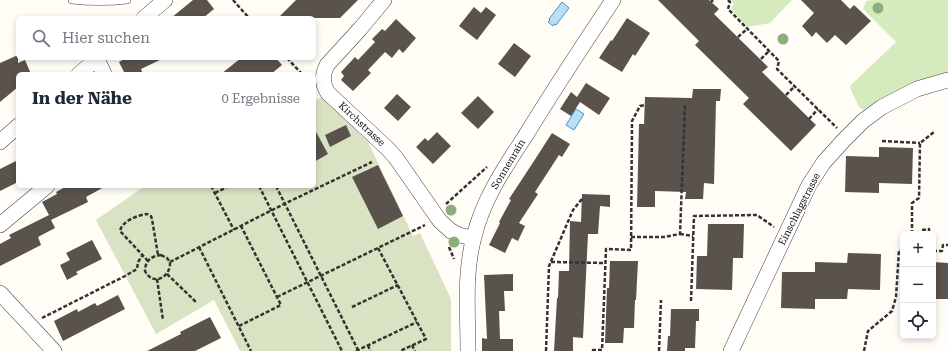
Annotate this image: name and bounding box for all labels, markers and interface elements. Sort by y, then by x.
search box [16,16,316,60]
icon: search [30,27,52,49]
text: Hier suchen [62,29,150,47]
text: In der Nähe [32,88,132,108]
text: 0 Ergebnisse [222,91,300,106]
street label: Kirchstrasse [337,100,388,149]
street label: Sonnenrain [489,137,528,191]
street label: Einschlagstrasse [776,171,822,247]
map controls [900,231,936,339]
button: + [900,231,936,267]
button: − [900,267,936,303]
button: locate [900,303,936,339]

